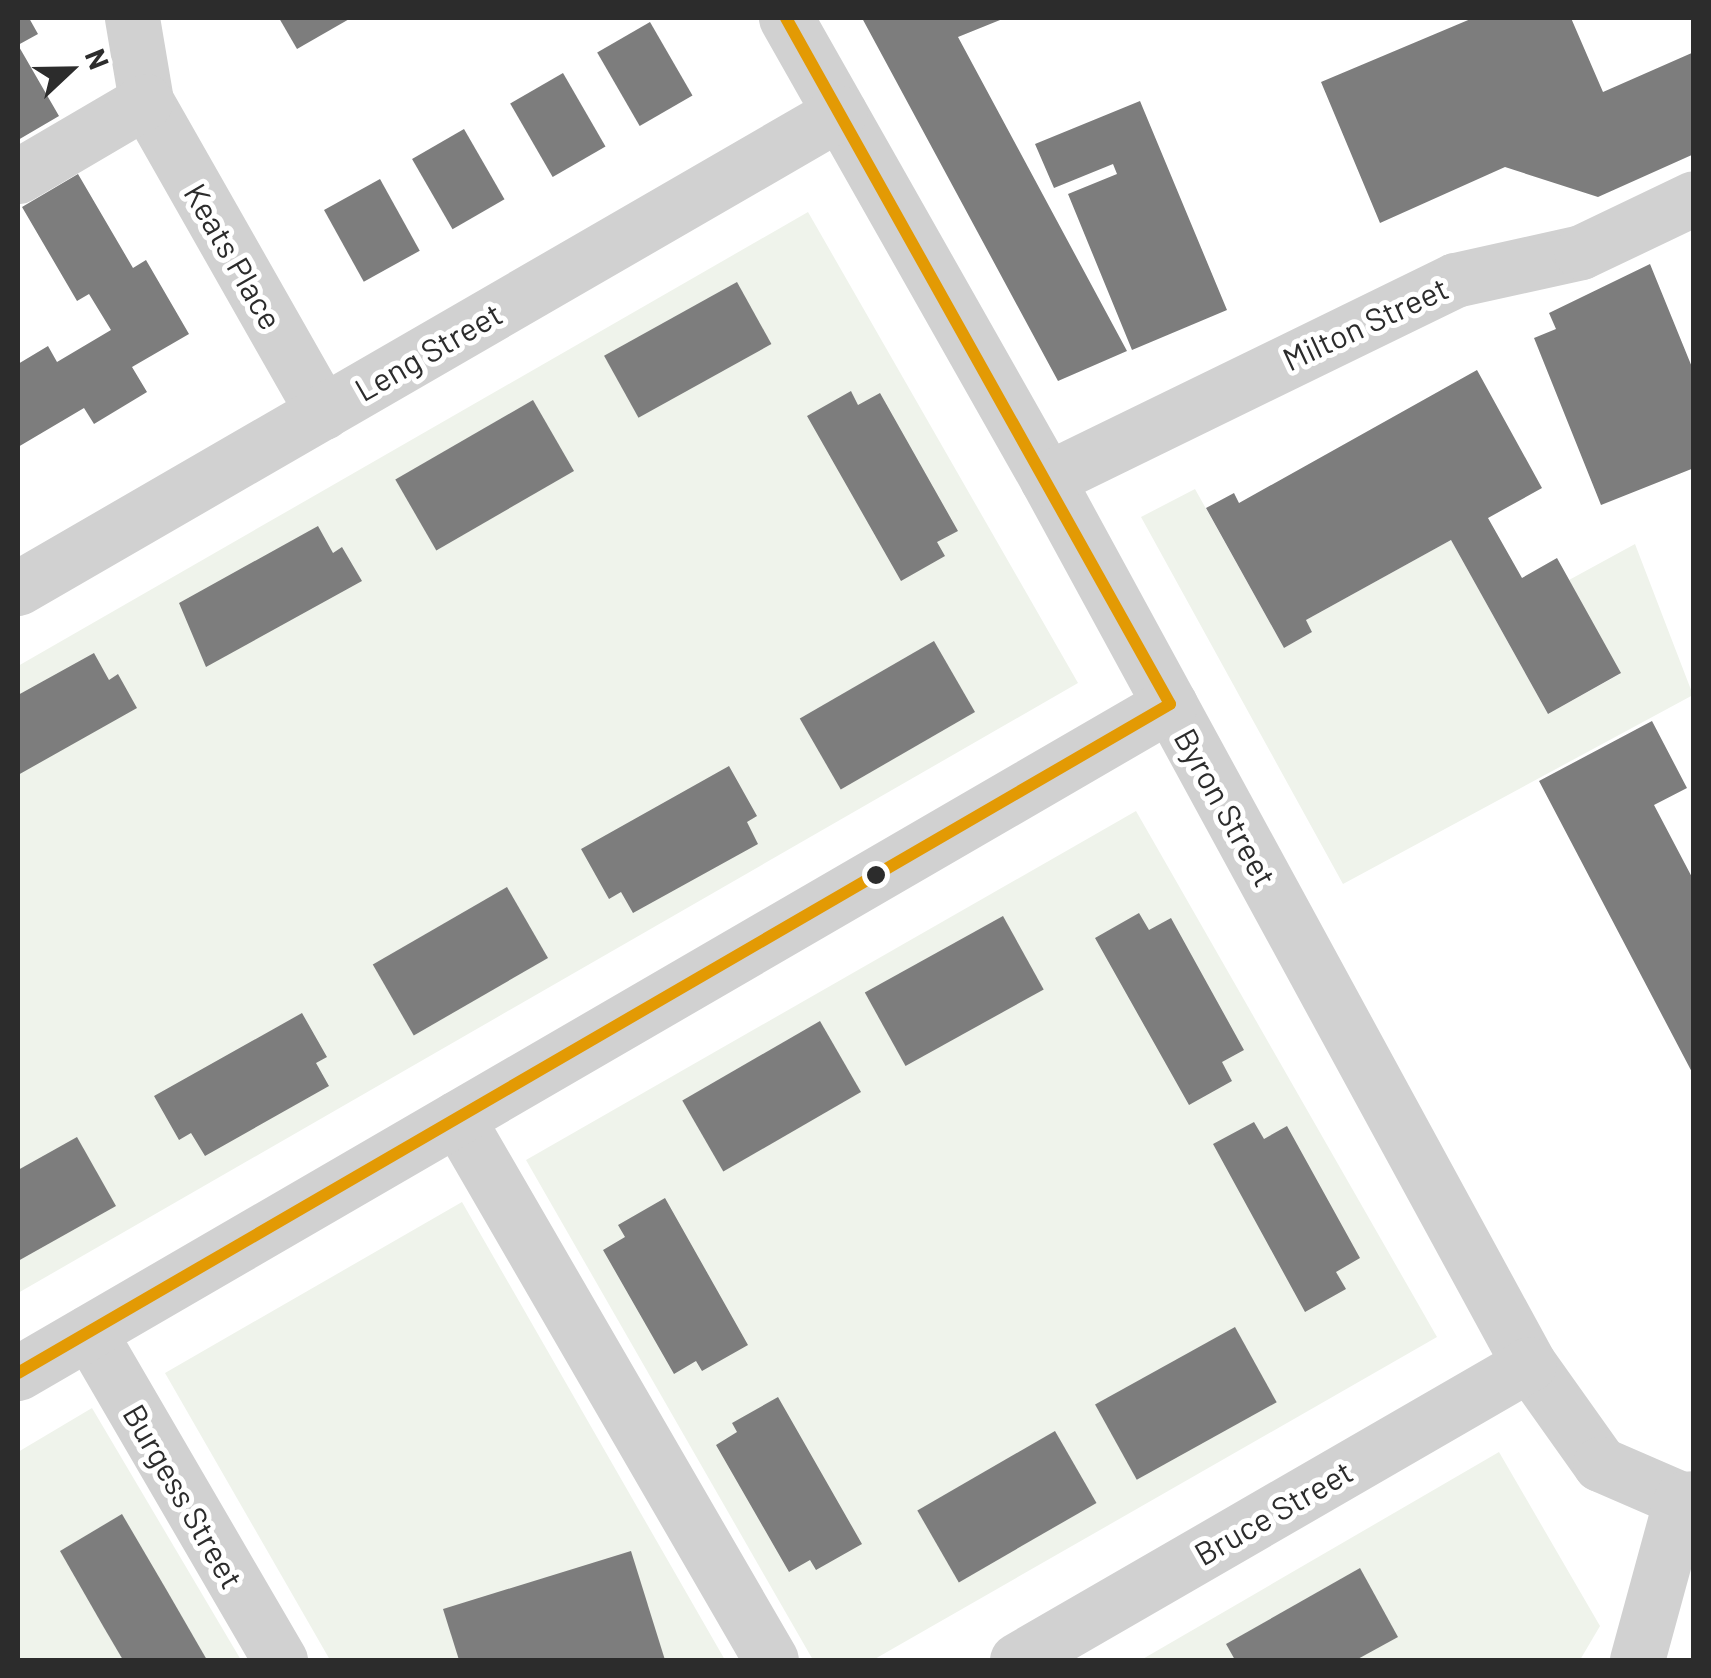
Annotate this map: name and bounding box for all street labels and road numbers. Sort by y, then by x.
street label: Keats Place [177,176,291,336]
street label: Milton Street [1276,268,1454,378]
street label: Leng Street [348,294,508,408]
street label: Byron Street [1167,721,1285,893]
street label: Burgess Street [116,1397,252,1595]
street label: Bruce Street [1187,1451,1359,1573]

